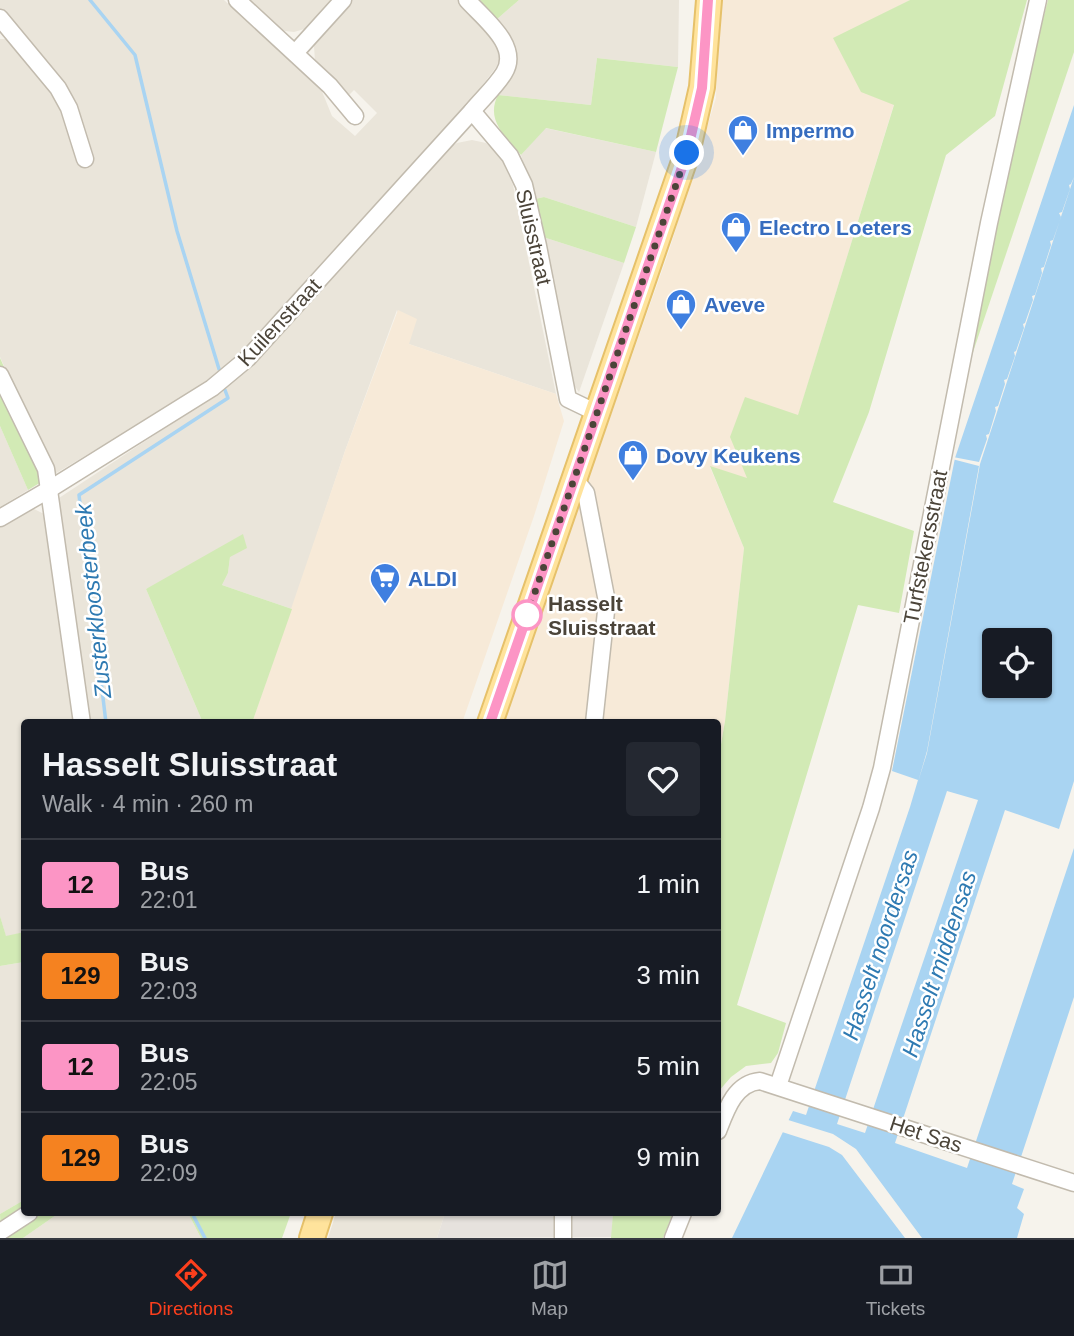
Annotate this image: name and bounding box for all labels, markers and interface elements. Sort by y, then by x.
shop icon: Impermo [726,113,760,157]
place label: Impermo [766,119,855,142]
your location [669,135,704,170]
street label: Sluisstraat [512,187,556,288]
shop icon: Electro Loeters [719,210,753,254]
place label: Electro Loeters [759,216,912,239]
street label: Kuilenstraat [233,273,325,370]
shop icon: Aveve [664,287,698,331]
place label: Aveve [704,293,765,316]
shop icon: Dovy Keukens [616,438,650,482]
place label: Dovy Keukens [656,444,801,467]
street label: Turfstekersstraat [899,468,951,626]
water label: Zusterkloosterbeek [70,501,116,701]
supermarket icon: ALDI [368,561,402,605]
place label: ALDI [408,567,457,590]
place label: Hasselt Sluisstraat [548,592,655,639]
marker: Hasselt Sluisstraat [512,600,542,630]
map controls [982,628,1052,698]
button: locate [982,628,1052,698]
button: heart [626,742,700,816]
text: Hasselt Sluisstraat [42,746,337,783]
text: Walk · 4 min · 260 m [42,791,253,817]
water label: Hasselt noordersas [837,846,923,1043]
text: Bus [140,856,189,886]
water label: Hasselt middensas [897,867,982,1060]
text: 1 min [636,869,700,899]
text: 12 [67,871,94,898]
text: 22:01 [140,887,198,913]
text: Bus [140,947,189,977]
text: 3 min [636,960,700,990]
text: 129 [60,962,101,989]
text: 22:03 [140,978,198,1004]
text: Bus [140,1038,189,1068]
text: 5 min [636,1051,700,1081]
text: 12 [67,1053,94,1080]
text: 22:05 [140,1069,198,1095]
street label: Het Sas [887,1112,965,1156]
text: Bus [140,1129,189,1159]
text: 9 min [636,1142,700,1172]
text: 129 [60,1144,101,1171]
text: 22:09 [140,1160,198,1186]
tab: Directions [149,1256,233,1320]
tab: Map [531,1256,569,1320]
tab: Tickets [866,1256,925,1320]

